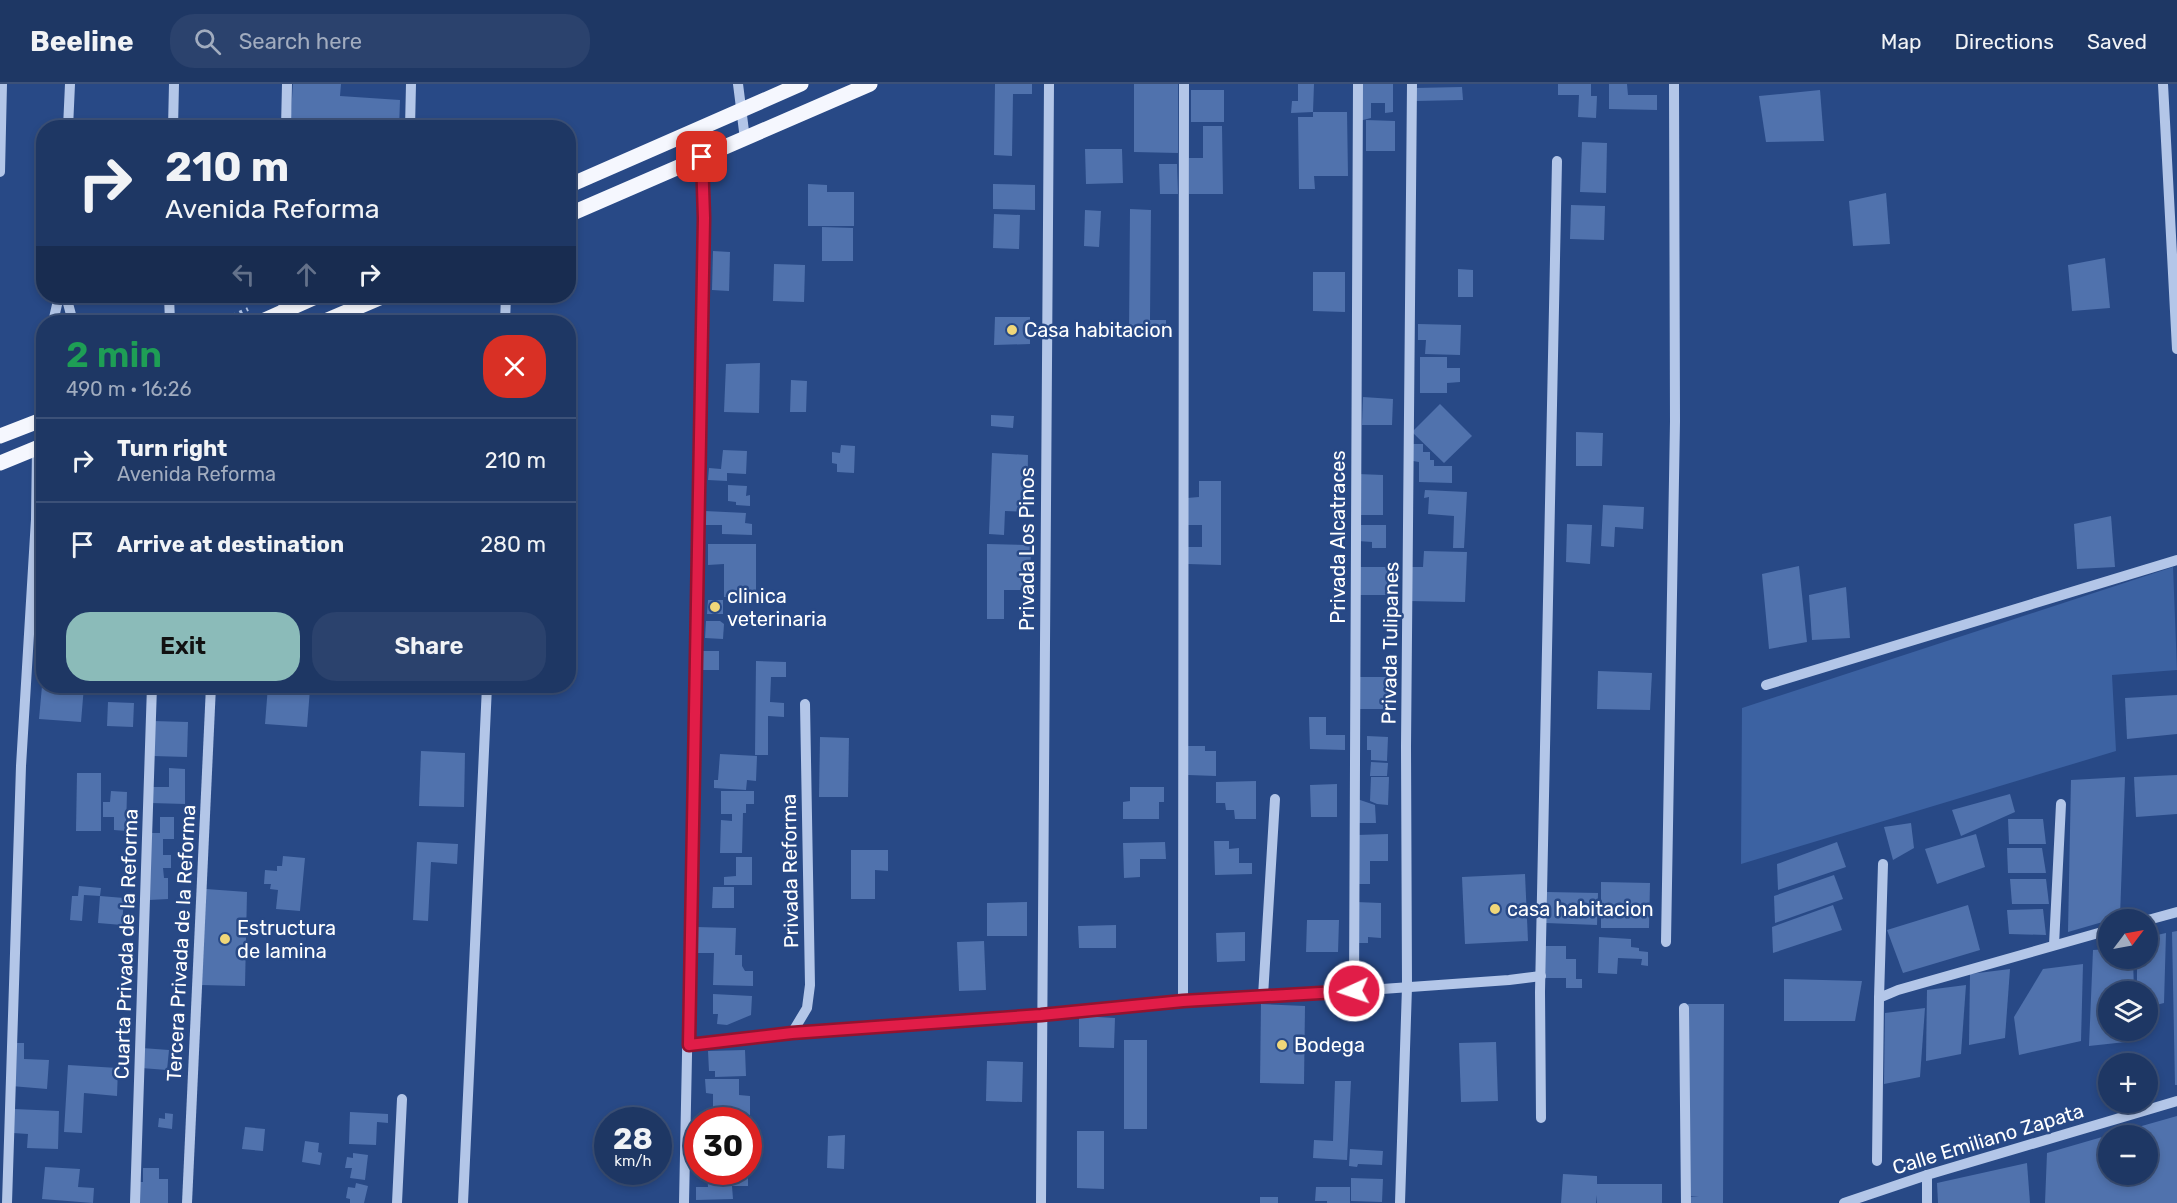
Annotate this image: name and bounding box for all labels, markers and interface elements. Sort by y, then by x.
search box [170,14,590,68]
text: Beeline [30,25,134,58]
icon: search [191,25,224,58]
text: Search here [239,28,362,55]
text: Map [1881,29,1922,54]
text: Directions [1955,29,2054,54]
text: Saved [2087,29,2147,54]
pin [676,131,727,182]
icon: arrive [685,140,718,173]
text: 210 m [165,142,289,192]
icon: right [66,144,144,222]
text: Avenida Reforma [165,193,380,225]
icon: left [227,258,260,291]
icon: ahead [290,258,323,291]
icon: right [353,258,386,291]
place label: Casa habitacion [1024,318,1173,342]
marker: Casa habitacion [1005,323,1019,337]
text: 2 min [66,333,162,376]
button: close [483,335,546,398]
text: 490 m · 16:26 [66,377,191,401]
text: Turn right [117,435,227,462]
icon: right [66,444,99,477]
text: 210 m [485,447,546,474]
street label: Privada Alcatraces [1326,450,1350,624]
text: Avenida Reforma [117,462,276,486]
street label: Privada Los Pinos [1015,467,1039,631]
icon: arrive [66,528,99,561]
text: Arrive at destination [117,531,344,558]
text: 280 m [480,531,546,558]
street label: Privada Tulipanes [1377,562,1403,724]
place label: clinica veterinaria [727,584,827,631]
marker: clinica veterinaria [708,600,722,614]
button: Exit [66,612,300,681]
button: Share [312,612,546,681]
street label: Privada Reforma [777,794,803,948]
street label: Tercera Privada de la Reforma [162,804,200,1082]
street label: Cuarta Privada de la Reforma [109,808,143,1080]
place label: casa habitacion [1507,897,1654,921]
marker: casa habitacion [1488,902,1502,916]
north arrow [2098,909,2158,969]
map controls [2098,909,2158,1185]
place label: Estructura de lamina [237,916,336,963]
marker: Estructura de lamina [218,932,232,946]
position arrow [1322,959,1386,1023]
button: layers [2098,981,2158,1041]
place label: Bodega [1294,1033,1365,1057]
marker: Bodega [1275,1038,1289,1052]
button: + [2098,1053,2158,1113]
street label: Calle Emiliano Zapata [1889,1098,2087,1180]
speed limit sign: 30 [684,1107,762,1185]
text: 28 [613,1121,653,1157]
button: − [2098,1125,2158,1185]
text: km/h [614,1152,652,1170]

